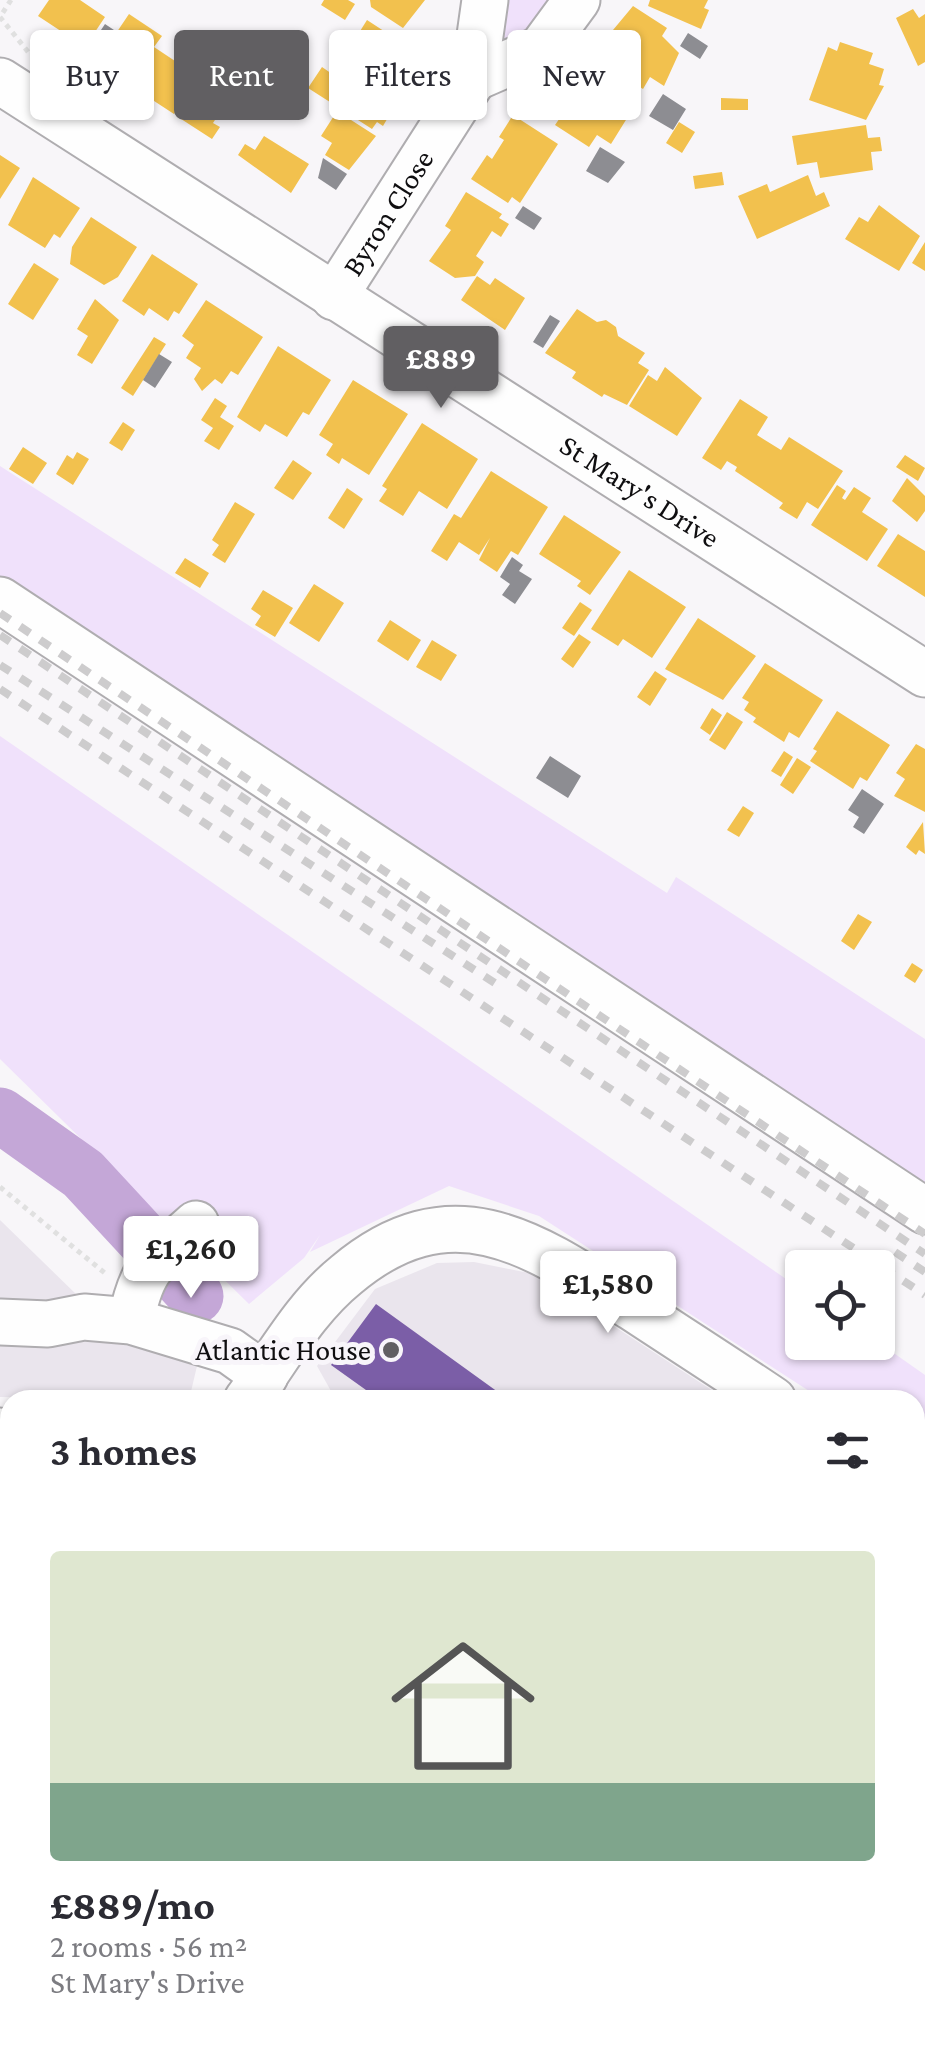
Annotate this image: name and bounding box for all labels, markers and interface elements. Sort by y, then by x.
chip: Buy [30,30,154,120]
chip: Rent [174,30,309,120]
chip: Filters [329,30,487,120]
chip: New [507,30,641,120]
street label: Byron Close [335,144,440,281]
pin: £889 [382,326,500,411]
text: £889 [405,340,477,376]
street label: St Mary's Drive [554,428,726,554]
pin: £1,260 [110,1216,272,1301]
text: £1,260 [145,1230,237,1266]
map controls [785,1250,895,1360]
button: locate [785,1250,895,1360]
pin: £1,580 [527,1251,689,1336]
text: £1,580 [562,1265,654,1301]
place label: Atlantic House [195,1333,371,1366]
marker: Atlantic House [380,1339,402,1361]
icon: filters [820,1423,875,1478]
text: 3 homes [50,1427,197,1474]
icon: home [373,1616,553,1796]
text: £889/mo [50,1881,215,1928]
text: 2 rooms · 56 m² [50,1928,247,1964]
text: St Mary's Drive [50,1964,245,2000]

